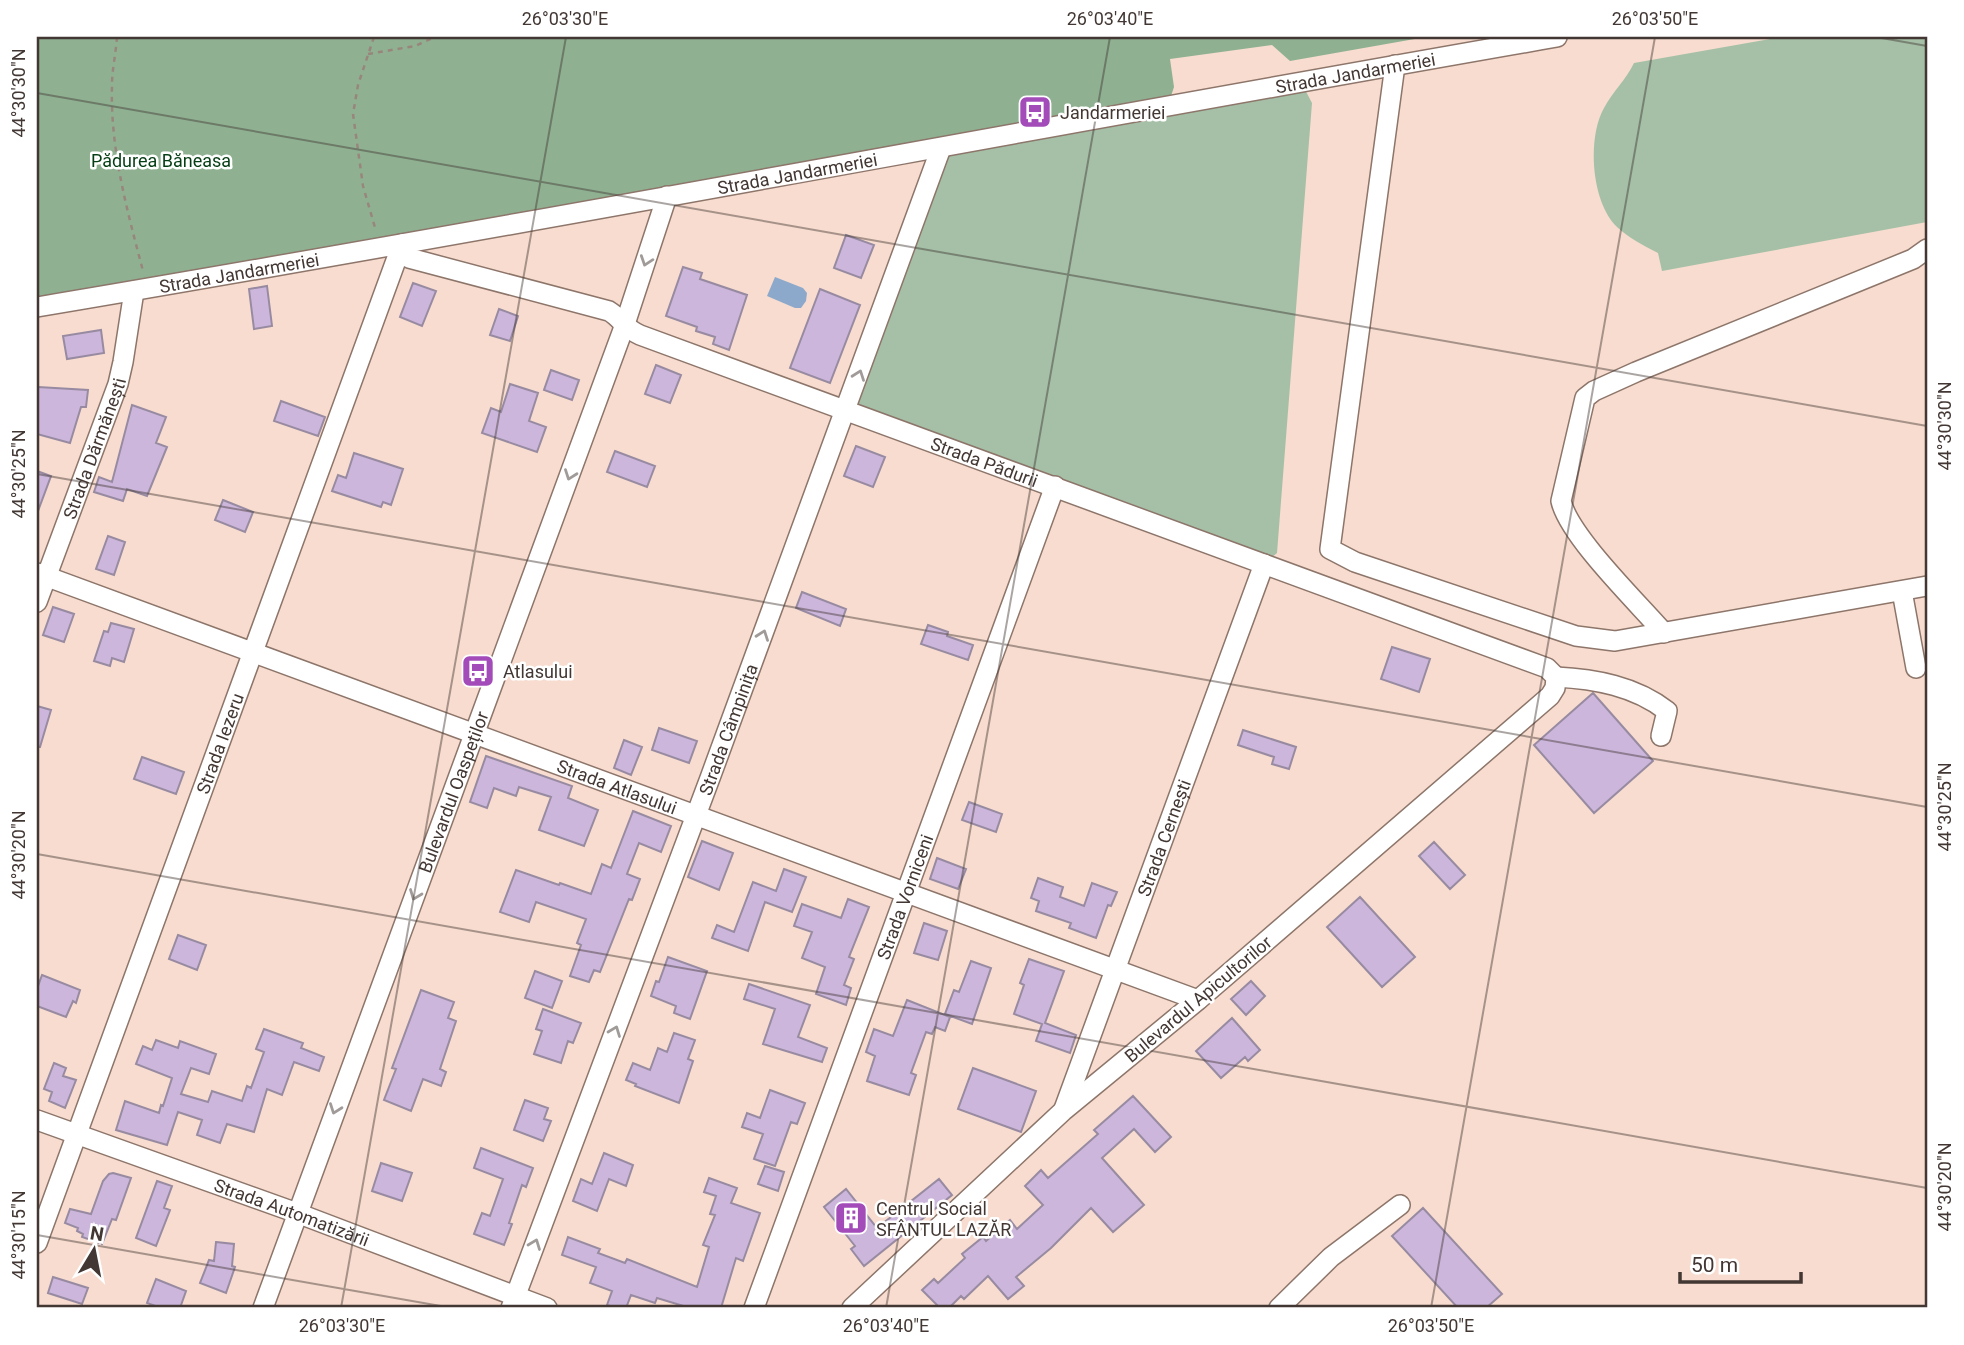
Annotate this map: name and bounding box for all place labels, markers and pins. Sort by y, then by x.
bus stop icon: Jandarmeriei [1016,93,1054,131]
place label: Jandarmeriei [1060,102,1165,123]
bus stop icon: Atlasului [459,652,497,690]
place label: Atlasului [503,661,573,682]
place label: Centrul Social SFÂNTUL LAZĂR [876,1198,1011,1240]
building icon: Centrul Social SFÂNTUL LAZĂR [832,1199,870,1237]

